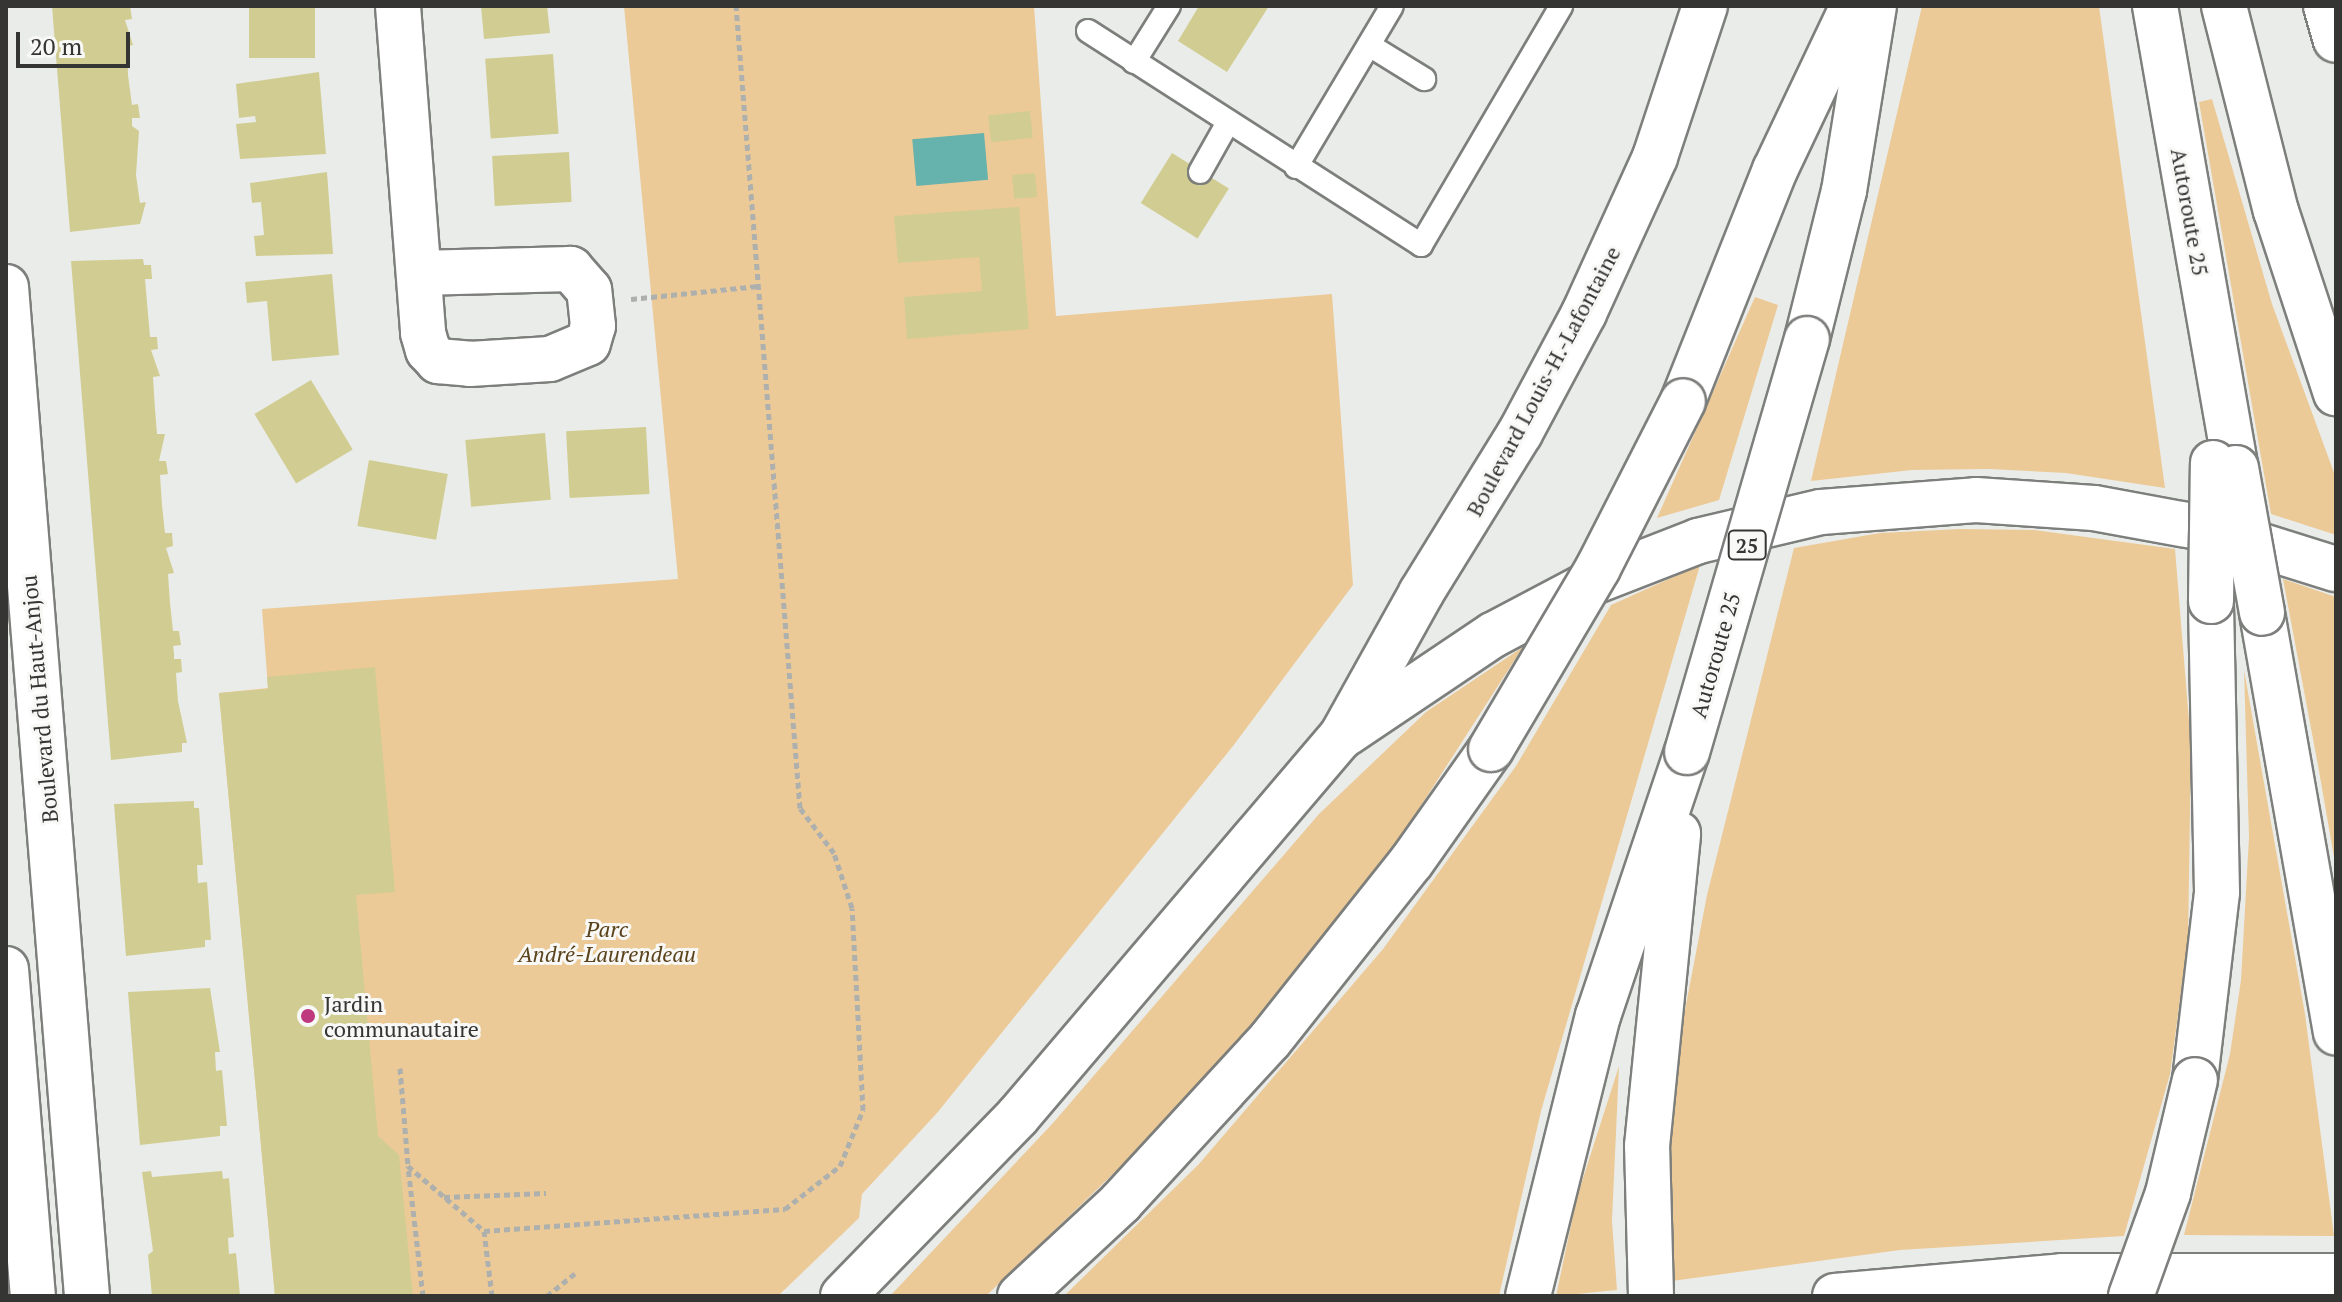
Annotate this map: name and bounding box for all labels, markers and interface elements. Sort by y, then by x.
scale bar [20,16,134,66]
text: 20 m [30,30,82,62]
street label: Autoroute 25 [2166,146,2214,278]
street label: Boulevard Louis-H.-Lafontaine [1461,242,1625,520]
road number: 25 [1727,529,1767,561]
street label: Boulevard du Haut-Anjou [15,574,63,824]
street label: Autoroute 25 [1684,589,1746,721]
park label: Parc André-Laurendeau [518,915,696,966]
place label: Jardin communautaire [324,990,479,1042]
marker: Jardin communautaire [299,1007,317,1025]

